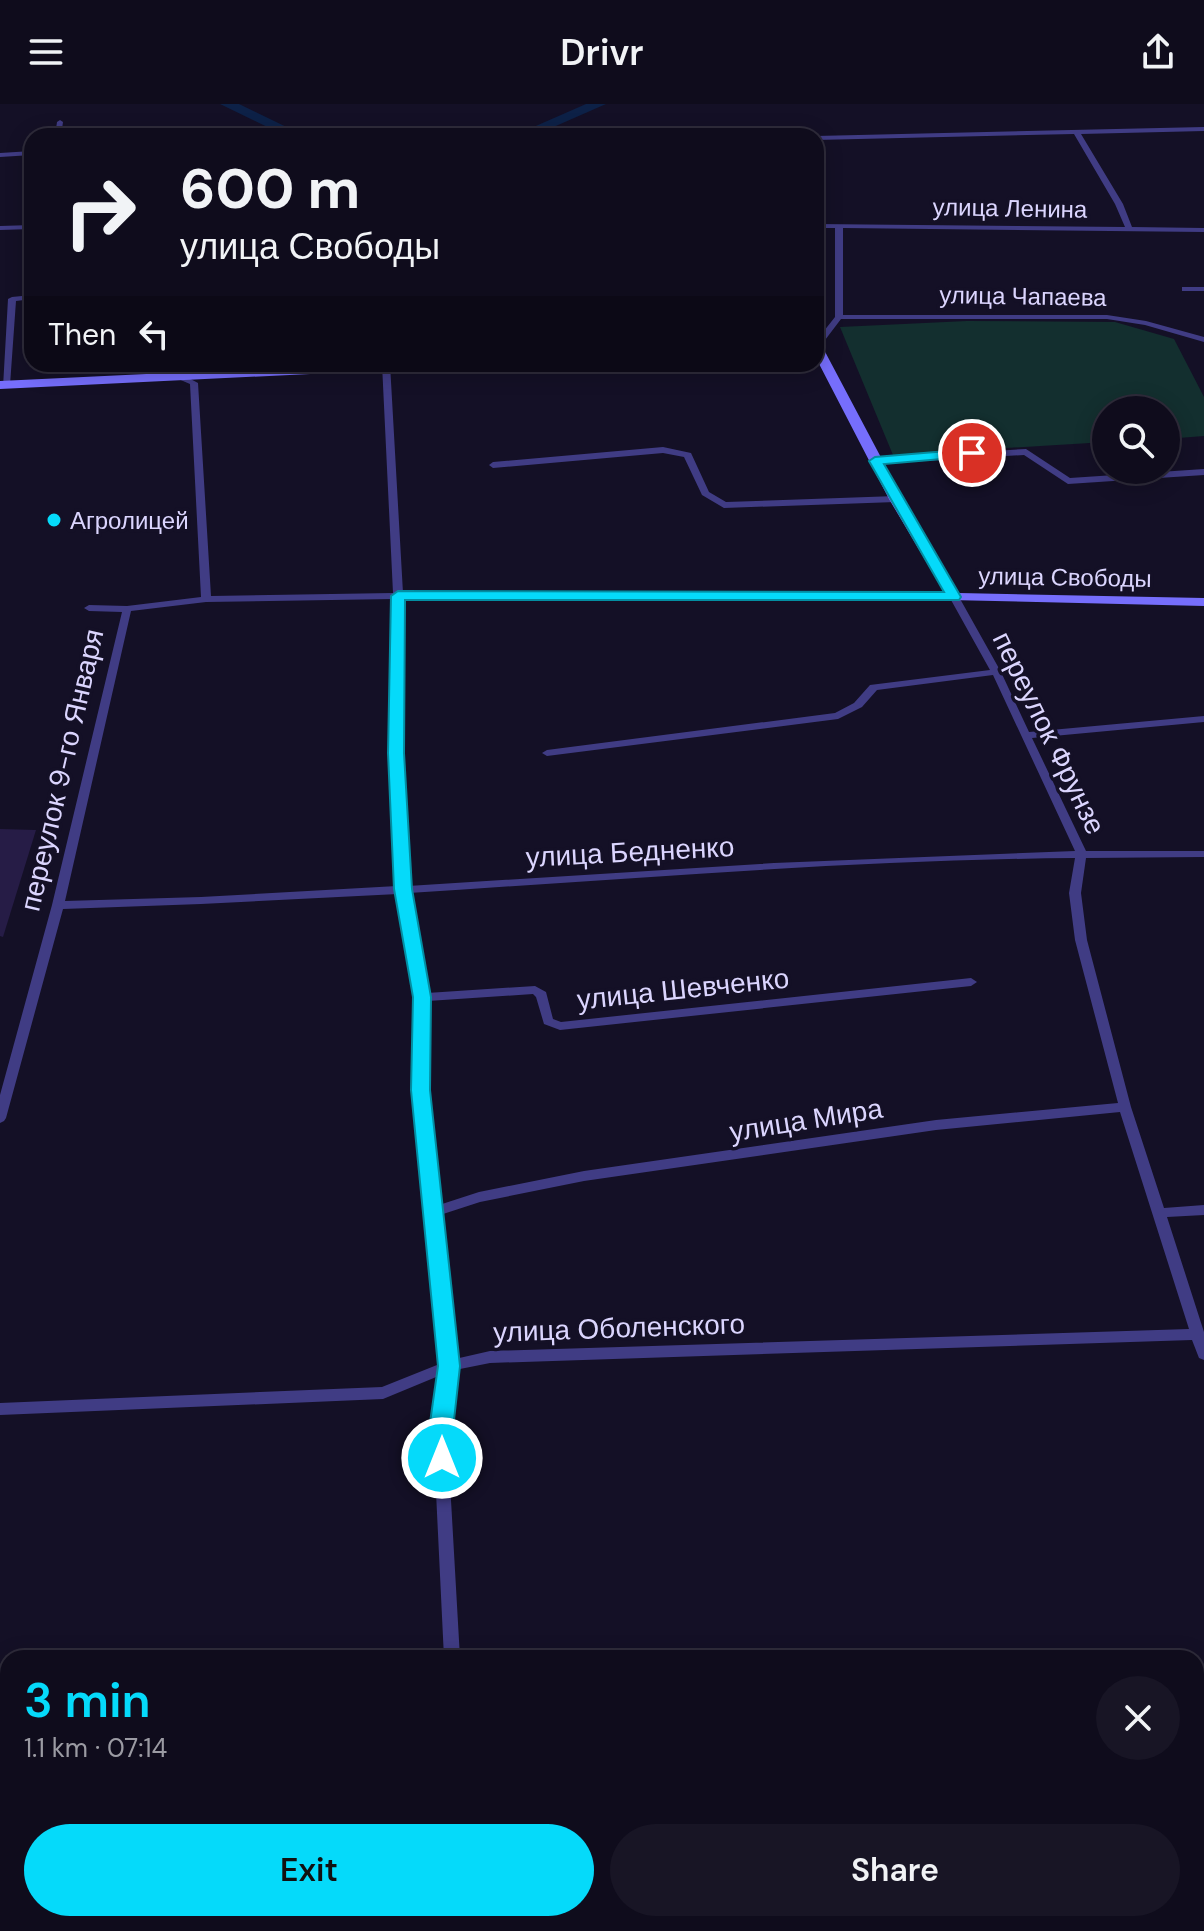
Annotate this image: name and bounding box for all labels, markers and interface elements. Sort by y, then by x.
text: Drivr [560,29,644,76]
icon: menu [24,30,68,74]
icon: share [1136,30,1180,74]
text: 600 m [180,152,360,225]
icon: right [48,160,152,264]
street label: улица Ленина [932,191,1088,225]
text: улица Свободы [180,223,440,270]
street label: улица Чапаева [939,279,1108,313]
icon: left [132,312,176,356]
text: Then [48,315,116,354]
map controls [1092,396,1180,484]
button: search [1092,396,1180,484]
pin [938,419,1006,487]
icon: arrive [950,431,994,475]
place label: Агролицей [70,505,189,536]
marker: Агролицей [45,511,63,529]
street label: улица Свободы [978,560,1152,594]
street label: переулок 9-го Января [12,625,112,915]
street label: переулок Фрунзе [984,626,1114,840]
street label: улица Бедненко [525,828,735,876]
street label: улица Шевченко [575,959,791,1019]
street label: улица Мира [727,1090,886,1150]
street label: улица Оболенского [492,1305,746,1351]
position arrow [400,1416,484,1500]
text: 3 min [24,1669,151,1732]
button: close [1096,1676,1180,1760]
text: 1.1 km · 07:14 [24,1731,167,1765]
button: Exit [24,1824,594,1916]
button: Share [610,1824,1180,1916]

